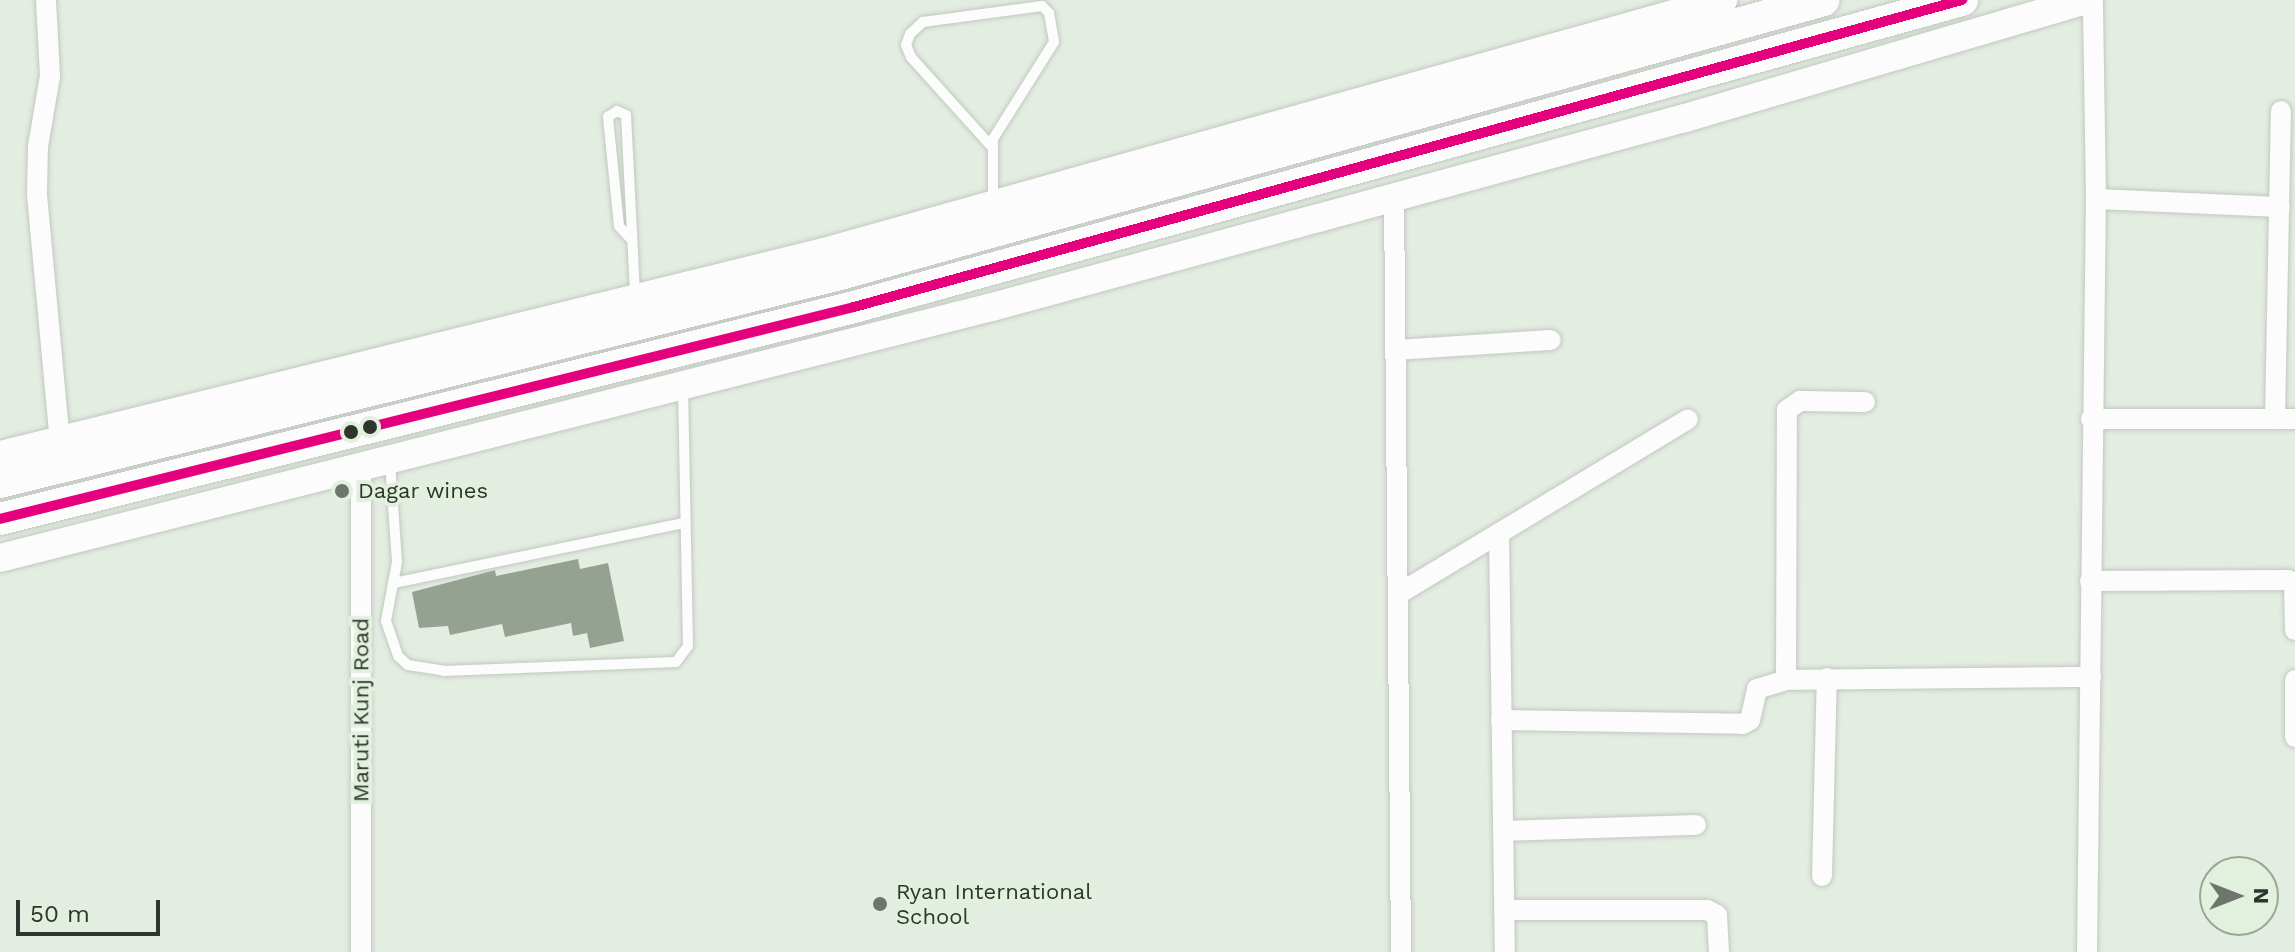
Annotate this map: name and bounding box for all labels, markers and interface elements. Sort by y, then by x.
unlabelled marker [362,419,378,435]
unlabelled marker [343,424,359,440]
place label: Dagar wines [358,478,489,504]
marker: Dagar wines [333,482,351,500]
street label: Maruti Kunj Road [348,618,374,802]
north arrow [2199,856,2279,936]
place label: Ryan International School [896,878,1092,930]
scale bar [20,884,164,934]
text: N [2249,888,2274,904]
marker: Ryan International School [871,895,889,913]
text: 50 m [30,900,90,928]

